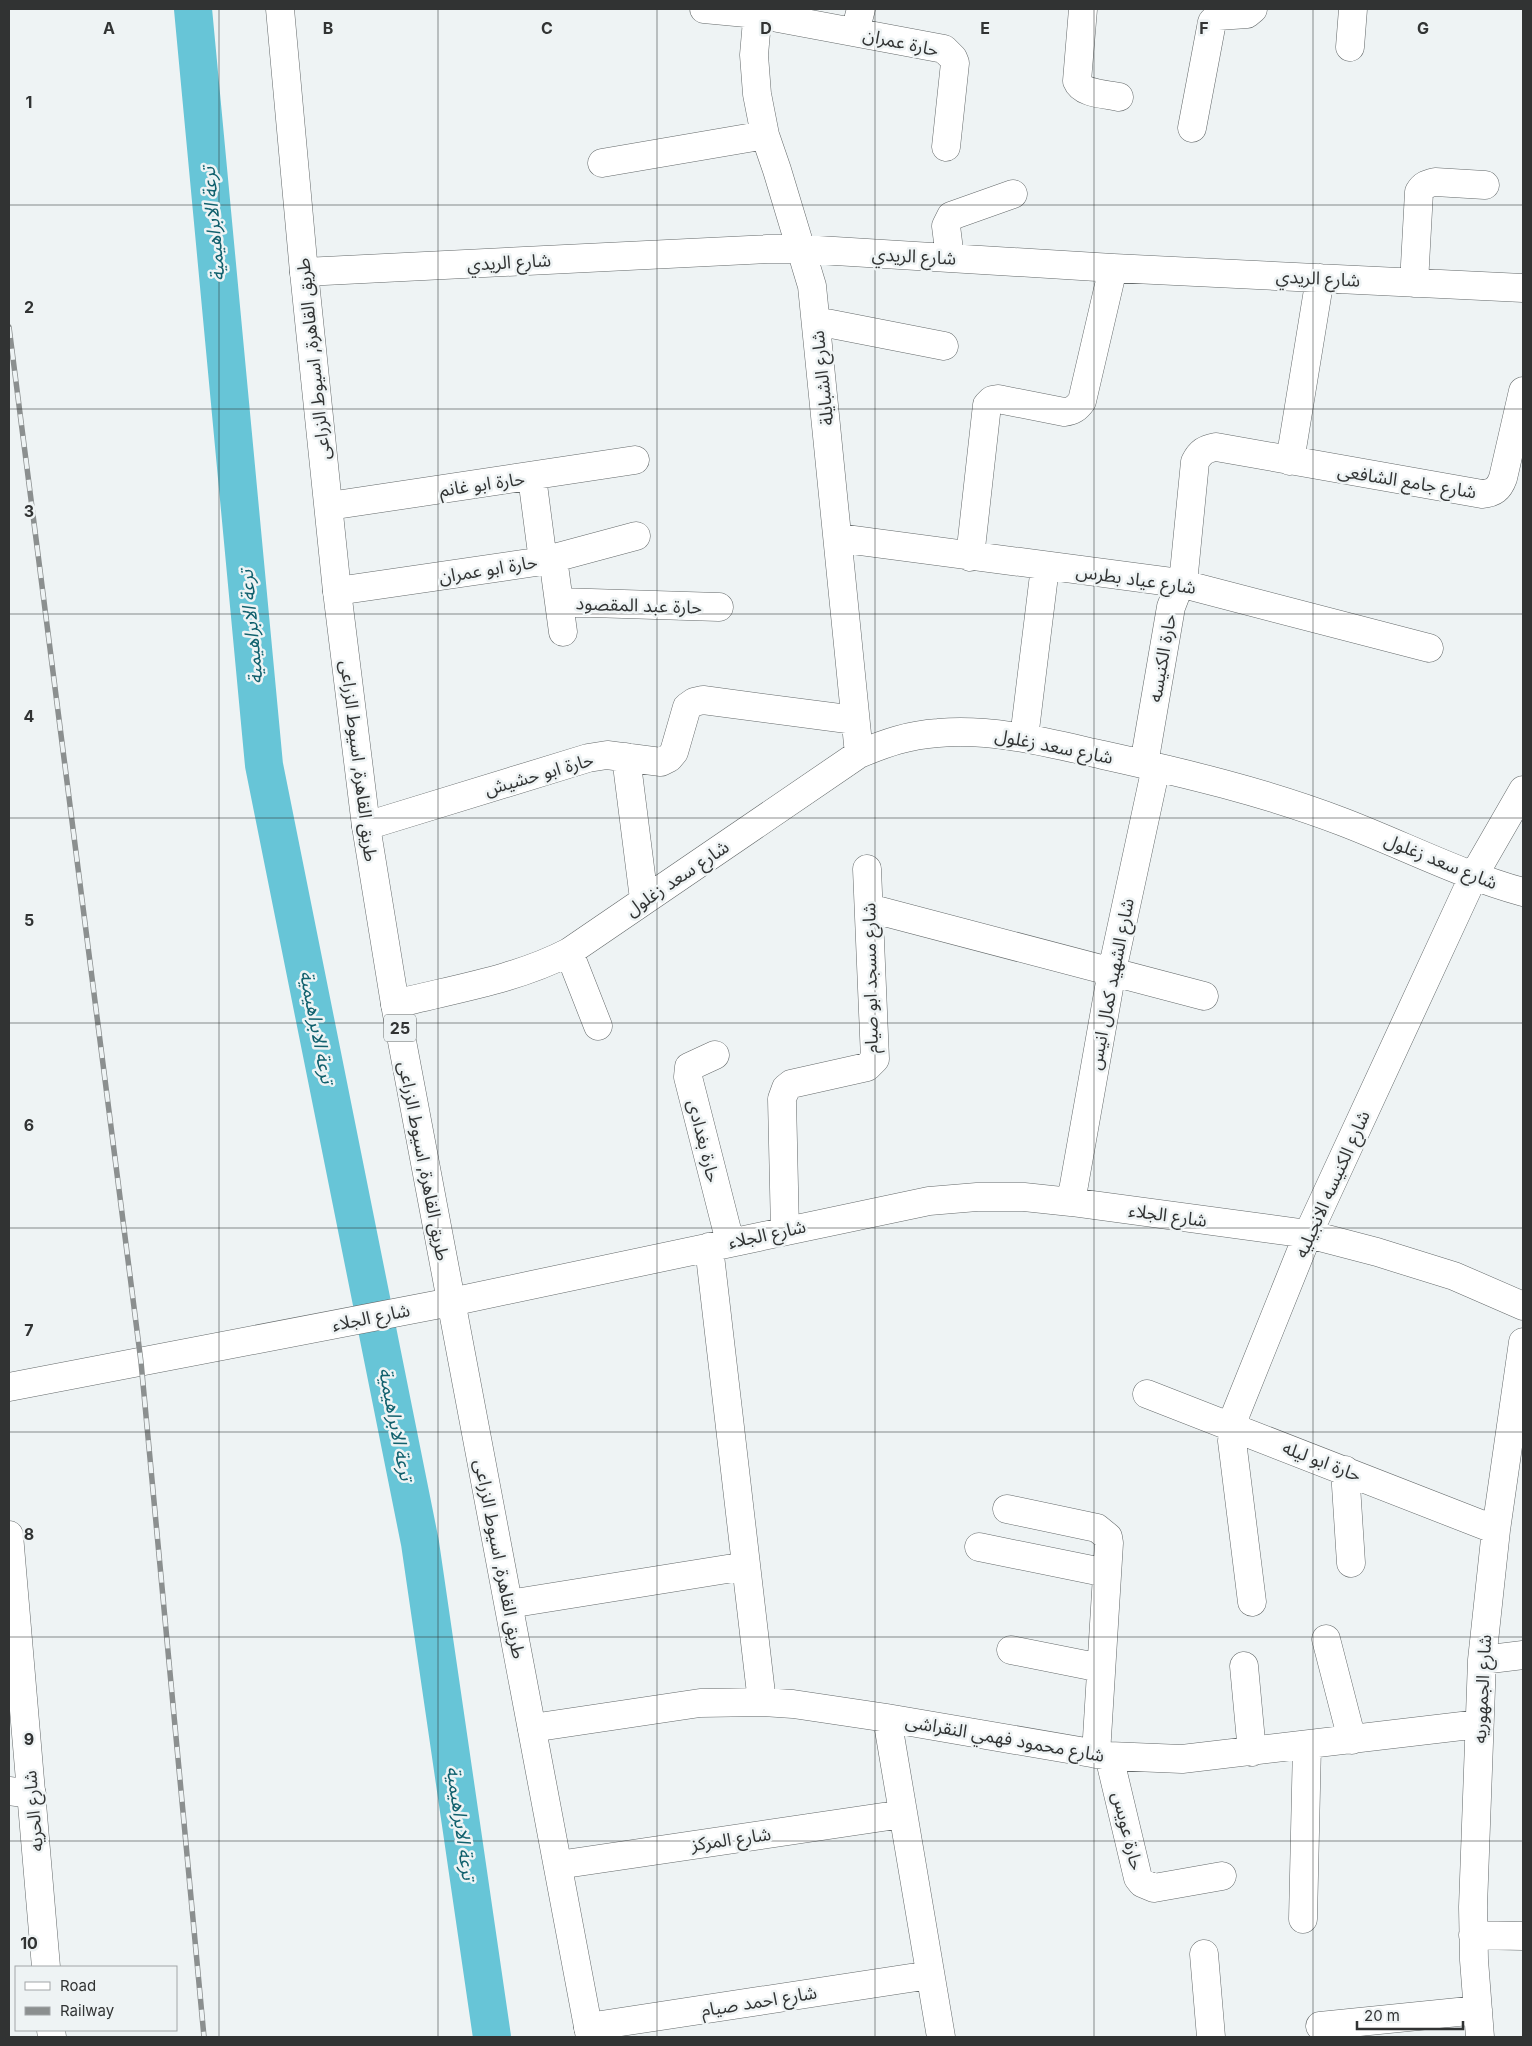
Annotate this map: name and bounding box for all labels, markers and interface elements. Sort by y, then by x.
text: A [103,18,115,38]
text: B [323,18,333,38]
text: C [541,18,553,38]
text: D [760,18,772,38]
text: E [980,18,990,38]
text: F [1199,18,1209,38]
text: G [1417,18,1429,38]
street label: حارة عمران [861,24,941,61]
text: 1 [26,92,32,112]
water label: ترعة الابراهيمية [196,164,229,282]
street label: شارع الريدي [871,243,957,273]
street label: شارع الريدي [466,249,552,279]
street label: طريق القاهرة, اسيوط الزراعى [292,257,335,461]
street label: شارع الريدي [1275,265,1361,295]
text: 2 [24,297,34,317]
street label: شارع الشبايلة [807,329,841,427]
street label: شارع جامع الشافعى [1335,460,1478,506]
street label: حارة ابو غانم [438,468,526,503]
text: 3 [24,501,34,521]
street label: حارة ابو عمران [437,551,539,588]
street label: شارع عياد بطرس [1074,560,1197,602]
water label: ترعة الابراهيمية [234,567,267,685]
street label: حارة عبد المقصود [575,592,703,619]
street label: حارة الكنيسه [1144,612,1181,704]
street label: طريق القاهرة, اسيوط الزراعى [335,659,382,863]
text: 4 [24,706,35,726]
street label: شارع سعد زغلول [992,724,1115,772]
street label: حارة ابو حشيش [482,748,596,801]
street label: شارع سعد زغلول [1380,829,1501,897]
street label: شارع سعد زغلول [621,836,735,924]
street label: شارع الشهيد كمال انيس [1084,896,1142,1072]
street label: شارع مسجد ابو صيام [858,902,886,1053]
text: 5 [24,910,34,930]
water label: ترعة الابراهيمية [295,969,340,1088]
road number: 25 [384,1014,416,1042]
street label: طريق القاهرة, اسيوط الزراعى [393,1059,454,1263]
street label: حارة بغدادى [683,1097,724,1185]
street label: شارع الكنيسه الانجيليه [1290,1107,1378,1262]
text: 6 [24,1115,34,1135]
street label: شارع الجلاء [1127,1199,1208,1235]
street label: شارع الجلاء [726,1216,809,1256]
street label: شارع الجلاء [330,1299,412,1339]
text: 7 [24,1320,34,1340]
water label: ترعة الابراهيمية [374,1366,419,1485]
street label: حارة ابو ليله [1279,1436,1364,1486]
street label: طريق القاهرة, اسيوط الزراعى [469,1457,530,1661]
text: 8 [24,1524,34,1544]
street label: شارع الجمهوريه [1469,1634,1499,1744]
street label: شارع محمود فهمي النقراشى [903,1710,1106,1770]
text: 9 [24,1729,34,1749]
water label: ترعة الابراهيمية [442,1765,481,1884]
street label: شارع الحريه [19,1769,51,1852]
street label: حارة عويس [1107,1790,1148,1873]
street label: شارع المركز [689,1823,773,1859]
text: 10 [20,1933,38,1953]
legend [15,1966,178,2031]
text: Road [60,1976,96,1995]
street label: شارع احمد صيام [700,1981,819,2024]
scale bar [1357,1998,1463,2030]
text: Railway [60,2001,115,2020]
text: 20 m [1364,2006,1400,2025]

